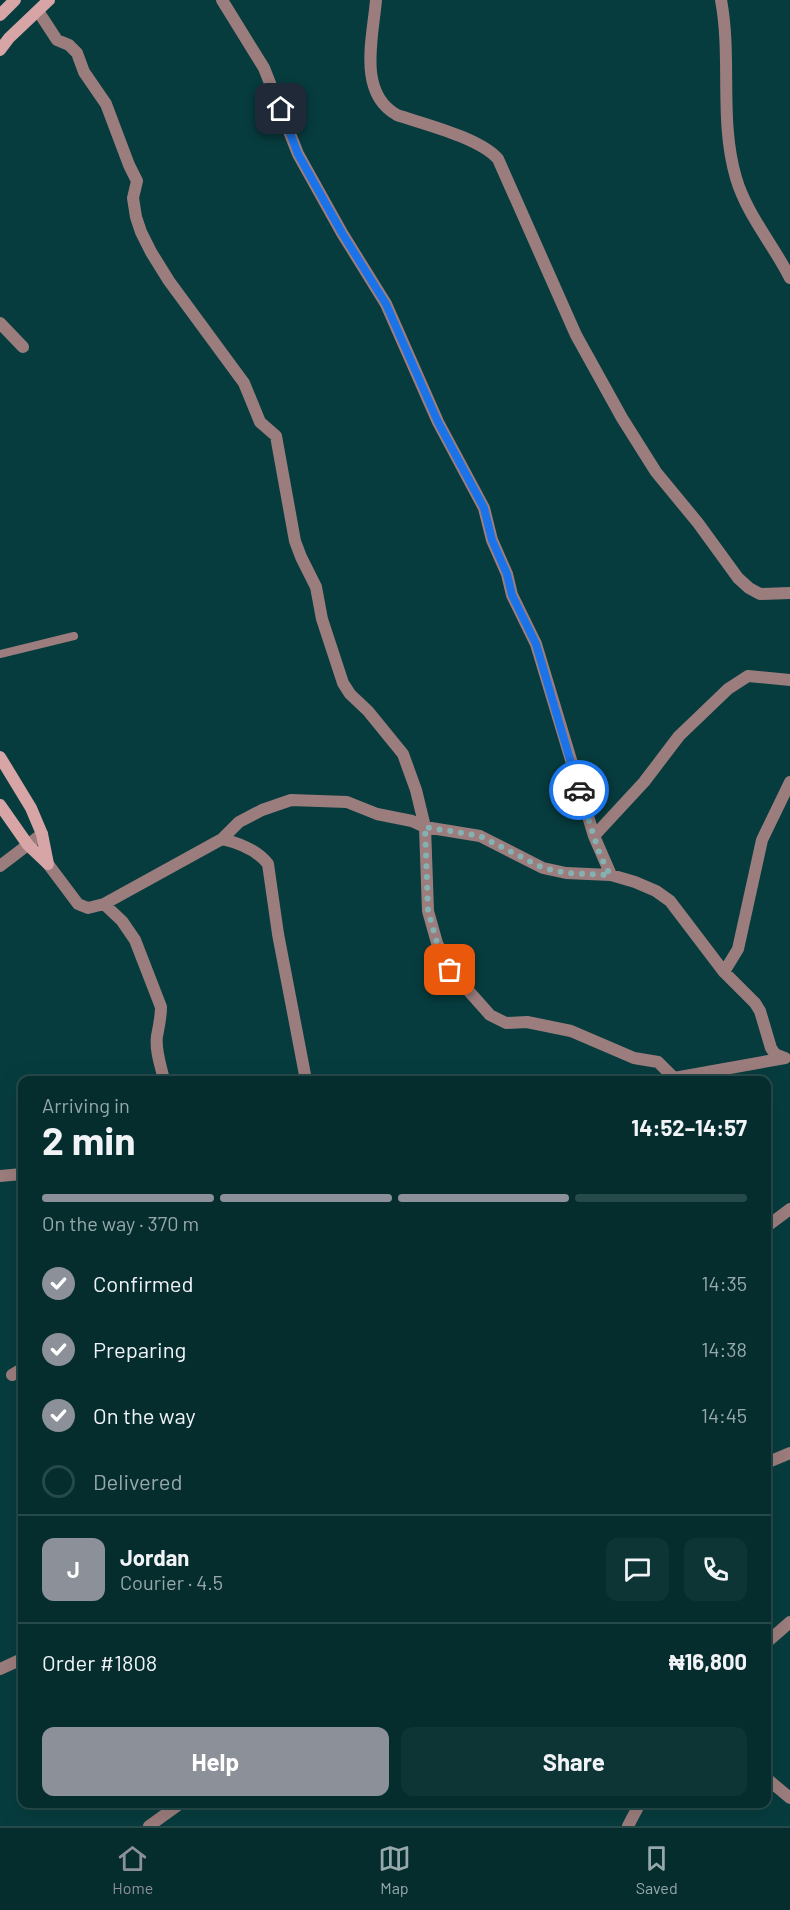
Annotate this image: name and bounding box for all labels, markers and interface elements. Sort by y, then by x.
pin [255,83,306,134]
icon: home [264,92,297,125]
courier [549,760,609,820]
icon: car [563,774,596,807]
pin [424,944,475,995]
icon: bag [433,953,466,986]
text: Arriving in [42,1093,130,1117]
text: 14:52–14:57 [631,1114,747,1140]
text: 2 min [42,1116,135,1163]
text: On the way · 370 m [42,1211,199,1235]
icon: check [42,1267,75,1300]
text: Confirmed [93,1270,193,1296]
text: 14:35 [702,1271,747,1295]
icon: check [42,1333,75,1366]
text: Preparing [93,1336,186,1362]
text: 14:38 [701,1337,747,1361]
icon: check [42,1399,75,1432]
text: On the way [93,1402,196,1428]
text: 14:45 [701,1403,747,1427]
text: Delivered [93,1468,182,1494]
button: chat [606,1538,669,1601]
button: phone [684,1538,747,1601]
text: Jordan [120,1544,189,1570]
text: J [67,1556,80,1582]
text: Courier · 4.5 [120,1570,223,1594]
text: ₦16,800 [669,1648,747,1674]
text: Order #1808 [42,1649,157,1675]
button: Help [42,1727,389,1796]
button: Share [401,1727,747,1796]
tab: Home [112,1842,153,1897]
tab: Map [378,1842,411,1897]
tab: Saved [636,1842,678,1897]

